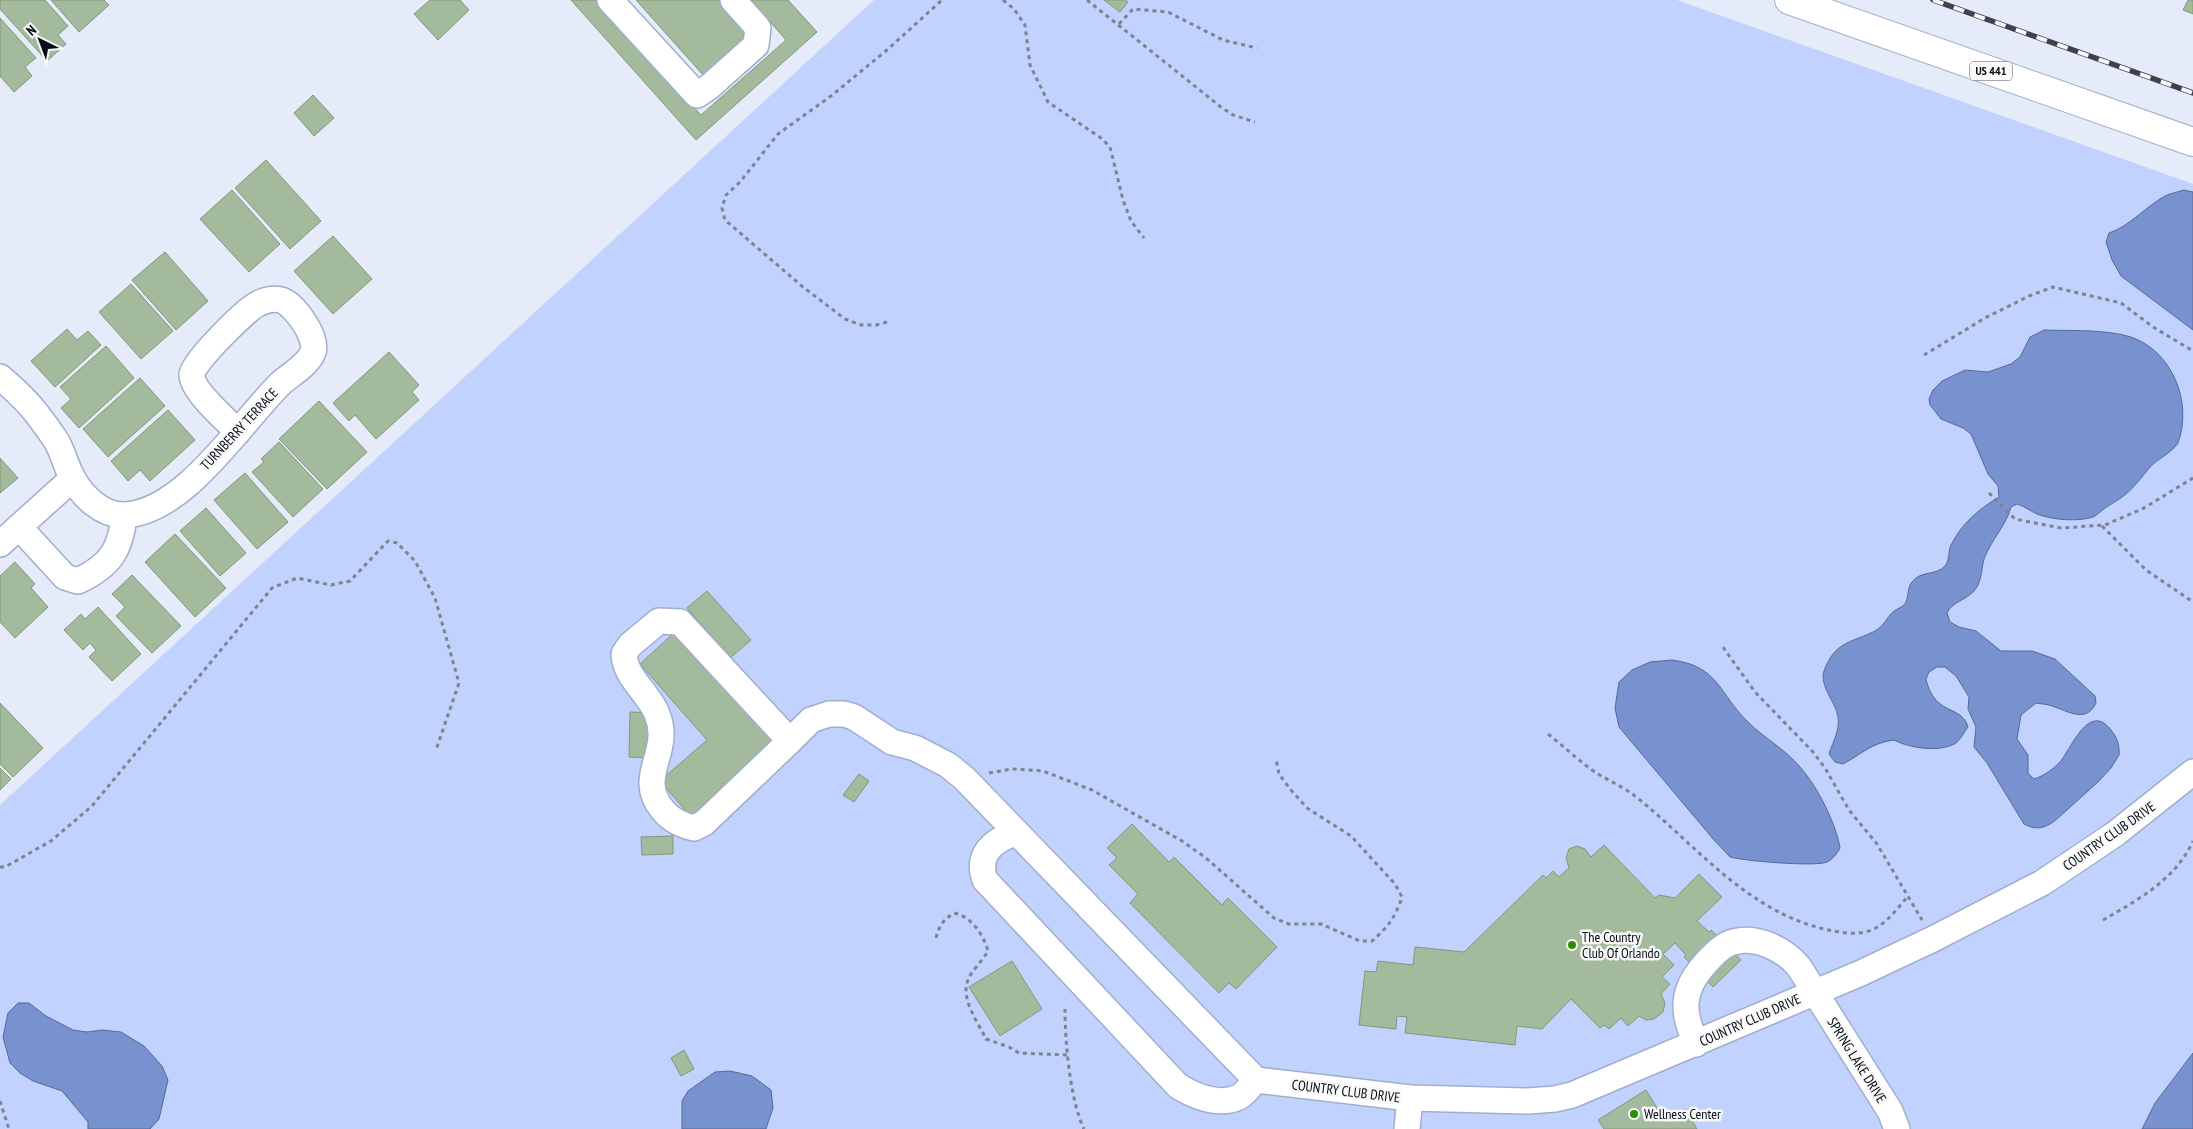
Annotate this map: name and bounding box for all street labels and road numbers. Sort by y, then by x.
road number: US 441 [1970,61,2012,80]
street label: TURNBERRY TERRACE [196,384,282,474]
street label: COUNTRY CLUB DRIVE [2059,797,2159,875]
street label: COUNTRY CLUB DRIVE [1697,990,1803,1050]
street label: SPRING LAKE DRIVE [1823,1014,1891,1106]
street label: COUNTRY CLUB DRIVE [1291,1075,1401,1107]

